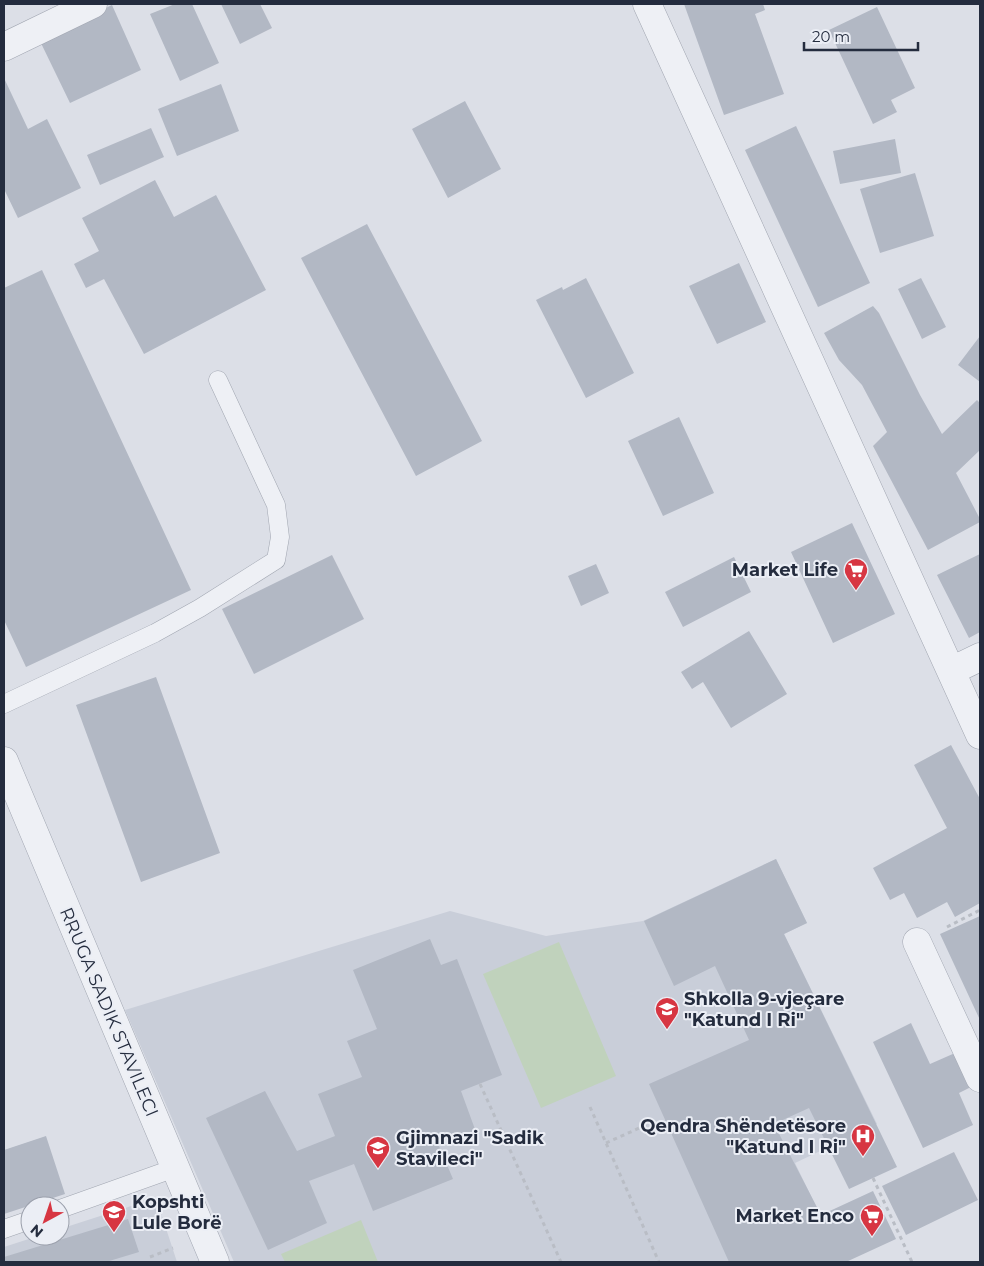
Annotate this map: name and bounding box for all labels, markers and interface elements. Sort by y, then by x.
scale bar [804,20,918,52]
text: 20 m [812,27,850,46]
supermarket icon: Market Life [843,557,869,591]
place label: Market Life [732,559,838,581]
street label: RRUGA SADIK STAVILECI [55,904,163,1120]
place label: Shkolla 9-vjeçare "Katund I Ri" [684,988,844,1031]
school or university icon: Shkolla 9-vjeçare "Katund I Ri" [654,996,680,1030]
place label: Qendra Shëndetësore "Katund I Ri" [640,1115,846,1158]
hospital icon: Qendra Shëndetësore "Katund I Ri" [850,1123,876,1157]
place label: Gjimnazi "Sadik Stavileci" [396,1127,544,1170]
school or university icon: Gjimnazi "Sadik Stavileci" [365,1135,391,1169]
place label: Kopshti Lule Borë [132,1191,222,1234]
north arrow [20,1196,70,1246]
school or university icon: Kopshti Lule Borë [101,1199,127,1233]
supermarket icon: Market Enco [859,1203,885,1237]
place label: Market Enco [735,1205,854,1227]
text: N [27,1220,47,1241]

